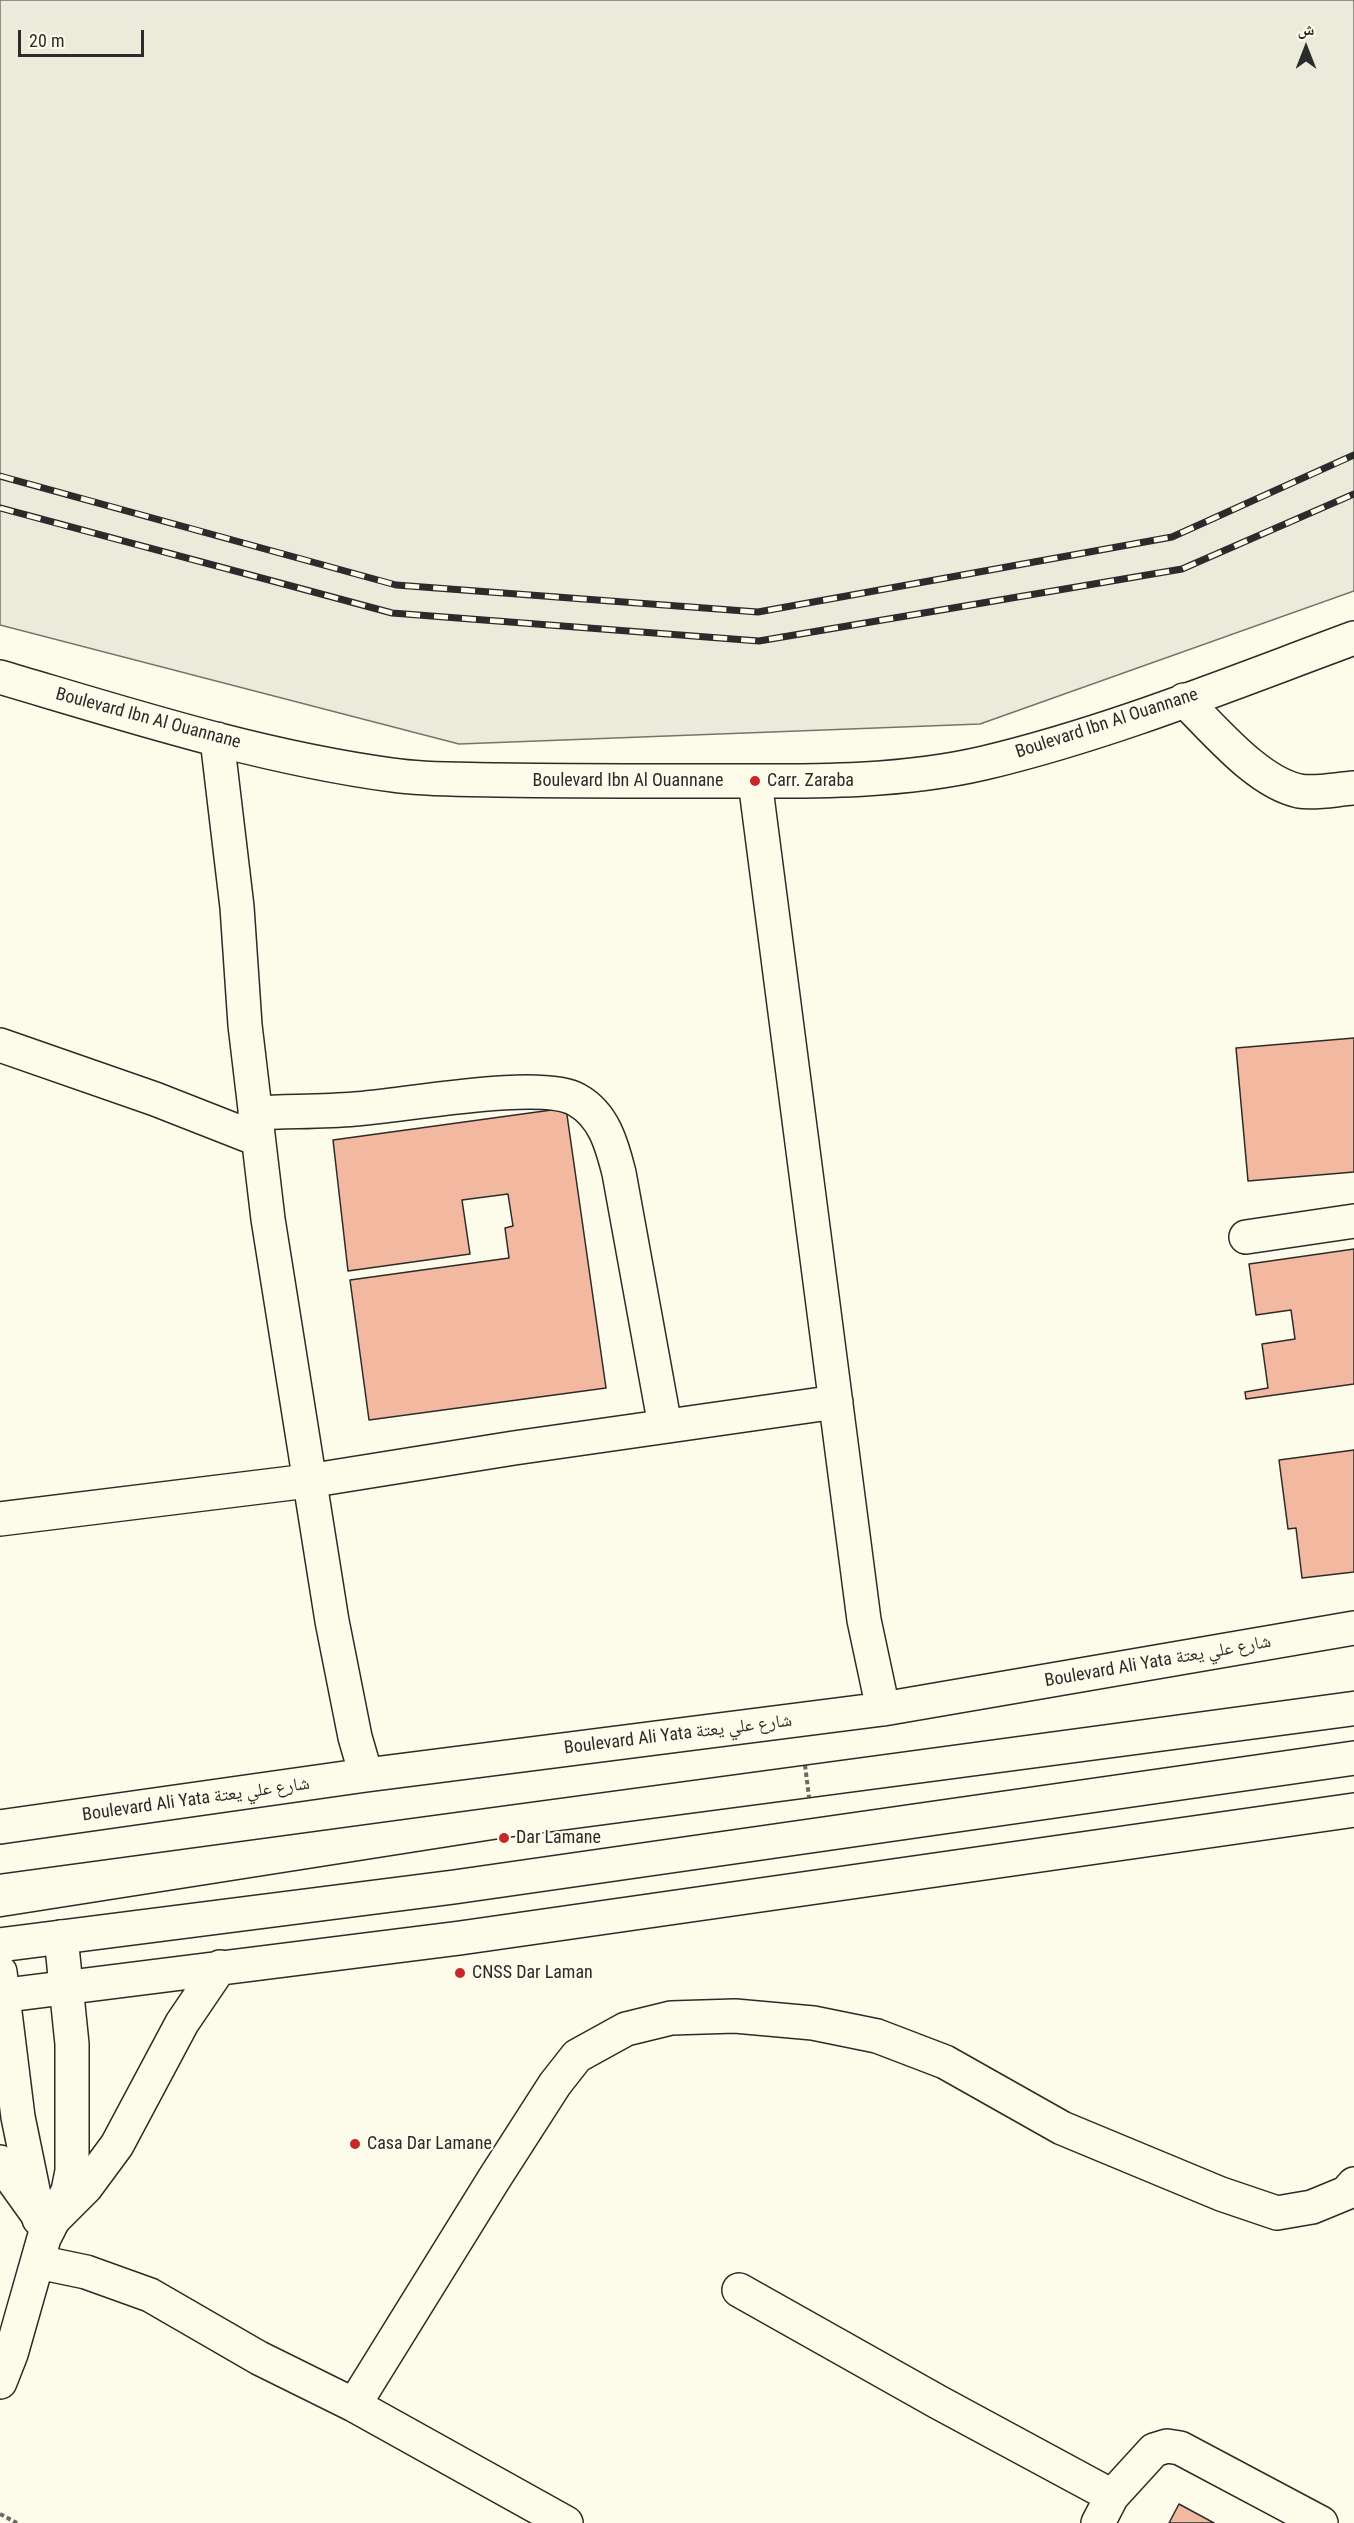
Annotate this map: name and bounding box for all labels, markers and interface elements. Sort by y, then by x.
scale bar [21,18,147,56]
north arrow [1276,18,1336,78]
text: ش [1298,20,1314,39]
text: 20 m [29,30,64,51]
street label: Boulevard Ibn Al Ouannane [53,684,243,754]
street label: Boulevard Ibn Al Ouannane [1013,684,1201,764]
street label: Boulevard Ibn Al Ouannane [533,770,723,792]
place label: Carr. Zaraba [767,770,854,792]
marker: Carr. Zaraba [748,774,762,788]
street label: Boulevard Ali Yata شارع علي يعتة [1043,1631,1273,1693]
street label: Boulevard Ali Yata شارع علي يعتة [563,1710,793,1760]
street label: Boulevard Ali Yata شارع علي يعتة [81,1773,311,1827]
place label: Dar Lamane [516,1827,601,1849]
marker: Dar Lamane [497,1831,511,1845]
place label: CNSS Dar Laman [472,1962,593,1984]
marker: CNSS Dar Laman [453,1966,467,1980]
place label: Casa Dar Lamane [367,2133,492,2155]
marker: Casa Dar Lamane [348,2137,362,2151]

